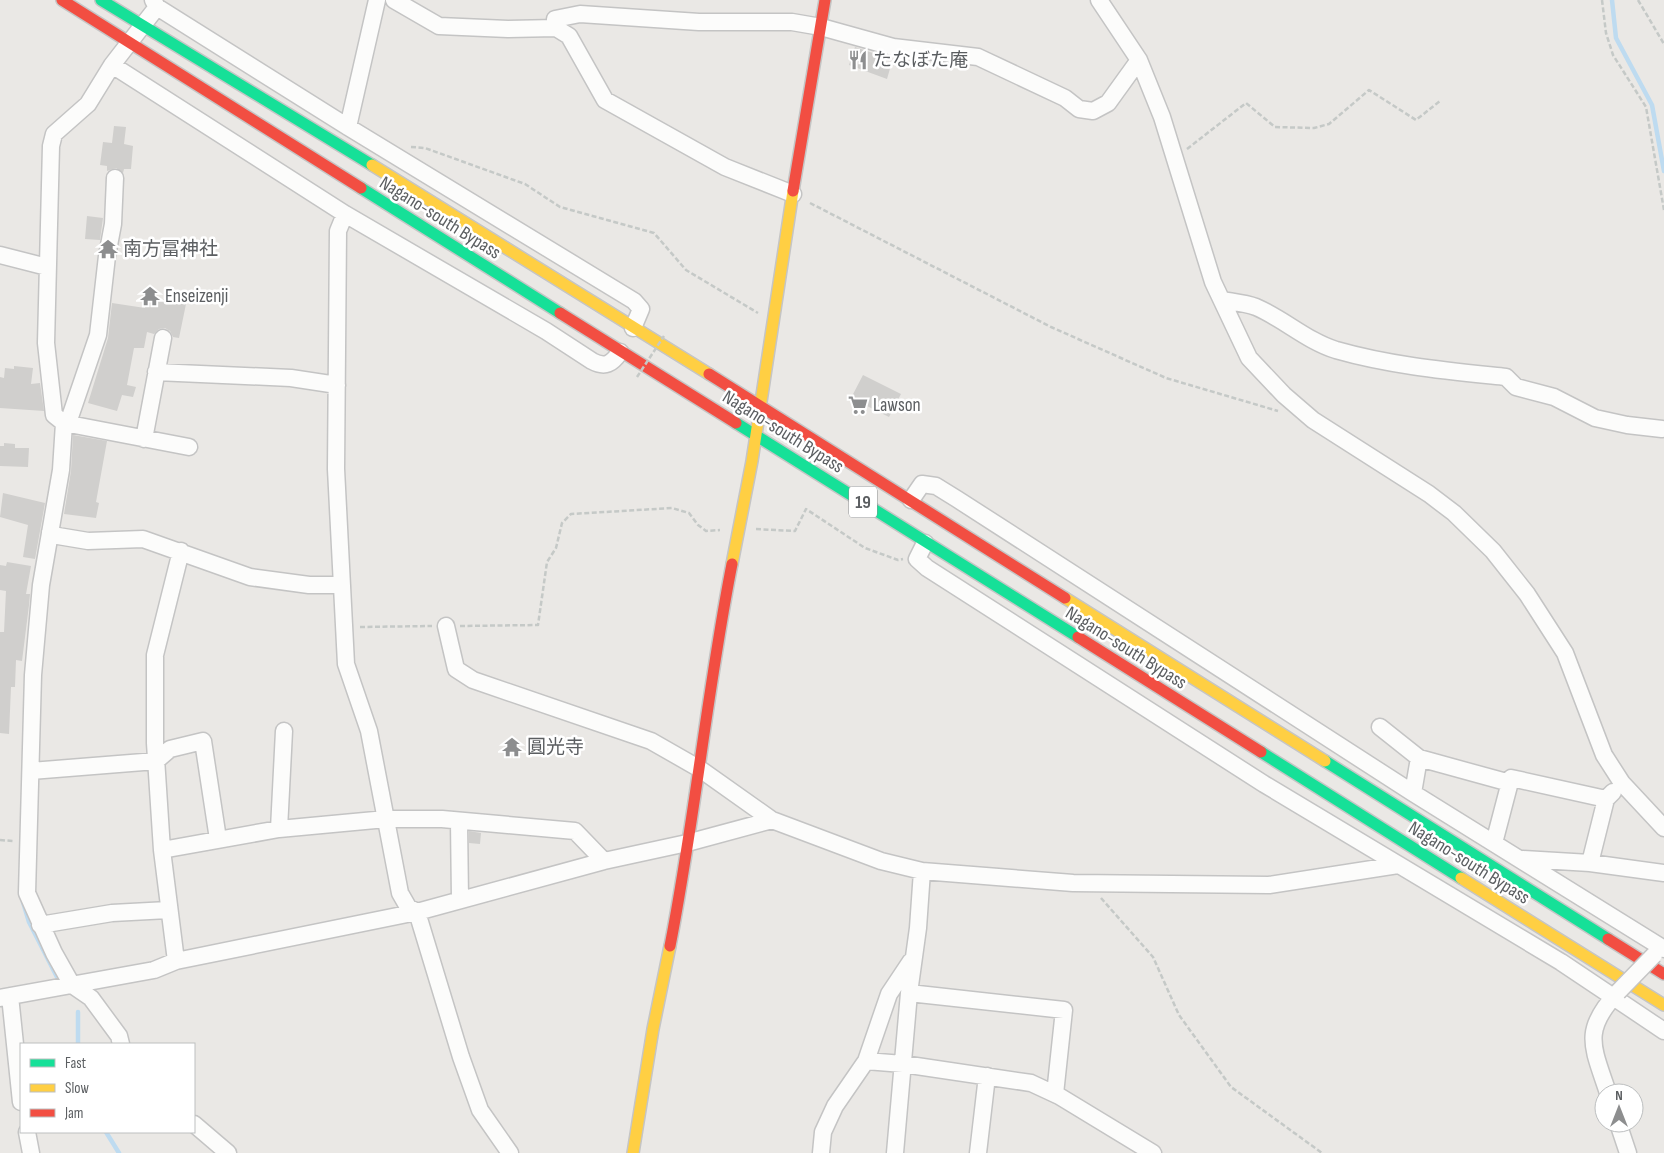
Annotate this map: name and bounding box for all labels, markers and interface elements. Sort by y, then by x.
restaurant icon: たなぼた庵 [847,49,869,71]
place label: たなぼた庵 [873,49,968,72]
street label: Nagano-south Bypass [375,172,505,265]
temple icon: 南方冨神社 [97,238,119,260]
place label: 南方冨神社 [123,238,218,261]
temple icon: Enseizenji [139,285,161,307]
place label: Enseizenji [165,285,228,308]
street label: Nagano-south Bypass [718,386,848,479]
supermarket icon: Lawson [847,394,869,416]
place label: Lawson [873,394,921,417]
road number: 19 [849,487,877,518]
street label: Nagano-south Bypass [1061,602,1191,695]
temple icon: 圓光寺 [501,736,523,758]
place label: 圓光寺 [527,736,584,759]
street label: Nagano-south Bypass [1404,817,1534,910]
legend [20,1043,195,1133]
text: Fast [65,1054,87,1073]
text: Slow [65,1079,89,1098]
north arrow [1594,1083,1644,1133]
text: N [1615,1087,1623,1104]
text: Jam [64,1104,83,1123]

